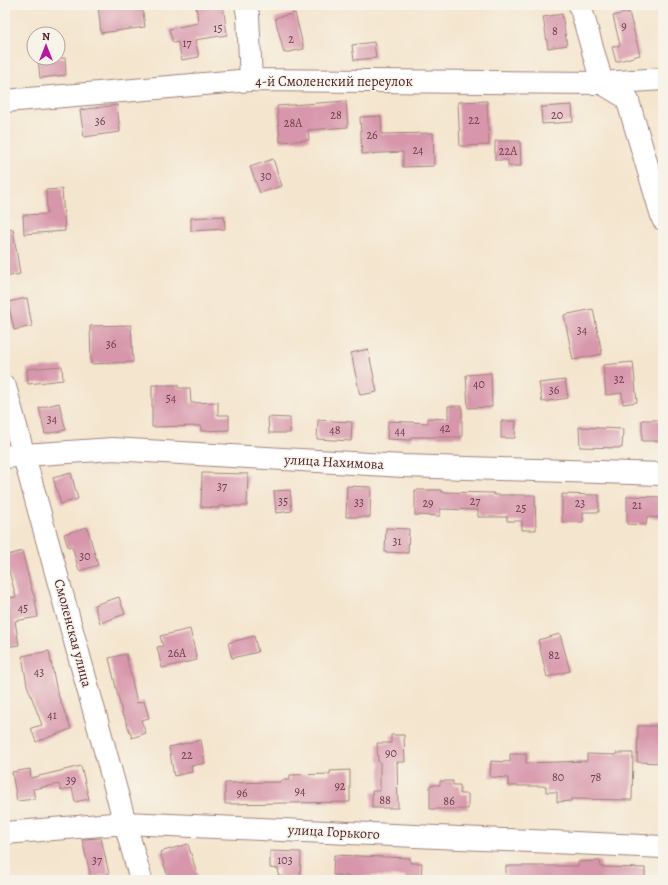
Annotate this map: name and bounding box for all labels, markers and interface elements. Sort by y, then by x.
house number: 9 [621,18,627,34]
house number: 15 [213,20,223,36]
house number: 8 [552,23,558,39]
north arrow [26,26,66,66]
text: N [42,29,50,44]
house number: 2 [288,31,294,47]
house number: 17 [182,35,193,51]
street label: 4-й Смоленский переулок [255,72,413,91]
house number: 28 [330,107,342,123]
house number: 20 [551,107,563,123]
house number: 22 [468,112,480,128]
house number: 36 [95,113,106,129]
house number: 28А [284,115,303,131]
house number: 26 [366,127,378,143]
house number: 24 [412,142,424,158]
house number: 22А [499,143,518,159]
house number: 30 [260,168,272,184]
house number: 34 [577,322,588,338]
house number: 36 [106,336,117,352]
house number: 32 [614,371,625,387]
house number: 40 [473,376,485,392]
house number: 36 [549,382,560,398]
house number: 54 [166,390,177,406]
house number: 34 [47,411,58,427]
house number: 42 [439,420,451,436]
house number: 48 [329,422,341,438]
house number: 44 [395,423,406,439]
street label: улица Нахимова [283,450,385,474]
house number: 37 [217,478,228,494]
house number: 35 [278,493,288,509]
house number: 27 [470,493,481,509]
house number: 33 [354,494,364,510]
house number: 29 [422,495,434,511]
house number: 23 [575,495,585,511]
house number: 21 [632,497,642,513]
house number: 25 [516,500,526,516]
house number: 31 [392,533,402,549]
house number: 30 [79,548,91,564]
street label: Смоленская улица [49,577,97,690]
house number: 45 [18,600,28,616]
house number: 26А [168,645,187,661]
house number: 82 [548,647,560,663]
house number: 43 [34,664,44,680]
house number: 41 [47,707,57,723]
house number: 90 [385,745,397,761]
house number: 22 [181,747,193,763]
house number: 80 [552,769,564,785]
house number: 78 [591,769,602,785]
house number: 39 [66,772,76,788]
house number: 92 [334,778,346,794]
house number: 94 [295,783,306,799]
house number: 96 [236,785,248,801]
house number: 88 [379,792,391,808]
house number: 86 [443,793,455,809]
street label: улица Горького [287,820,380,844]
house number: 37 [92,852,103,868]
house number: 103 [277,852,293,868]

